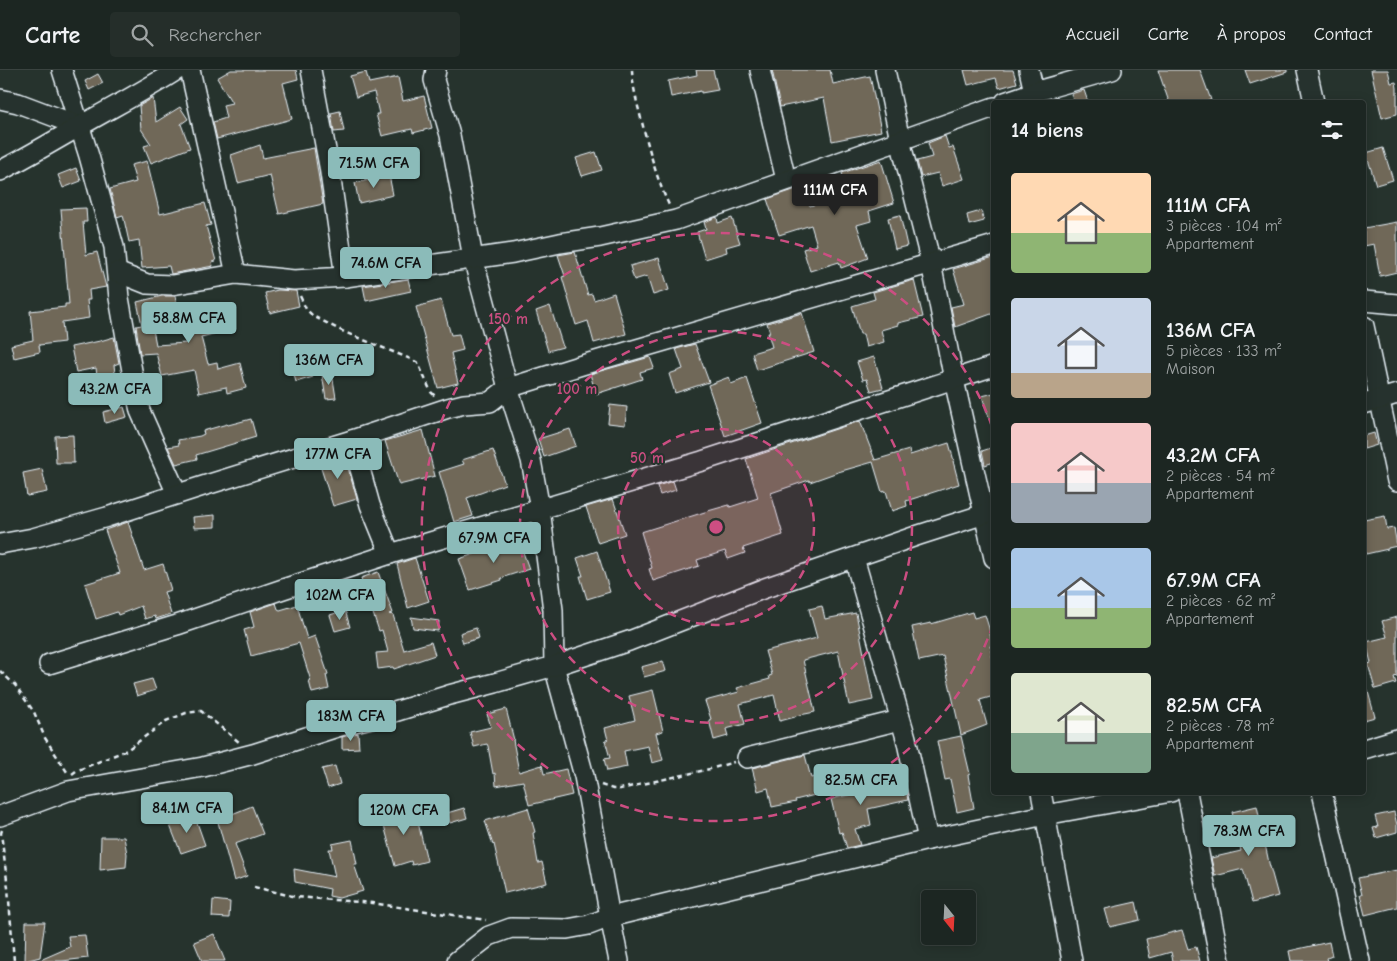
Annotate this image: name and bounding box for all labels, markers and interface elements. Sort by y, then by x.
search box [110,12,460,57]
text: Carte [25,21,80,49]
icon: search [128,21,156,49]
text: Rechercher [168,24,261,46]
text: Accueil [1066,24,1120,45]
text: Carte [1148,24,1189,45]
text: À propos [1217,24,1286,45]
text: Contact [1314,24,1372,45]
icon: filters [1318,116,1346,144]
text: 14 biens [1011,118,1083,142]
pin: 71.5M CFA [317,146,431,189]
text: 71.5M CFA [339,154,409,172]
pin: 111M CFA [783,174,887,216]
text: 111M CFA [803,181,867,199]
icon: home [1051,193,1111,253]
text: 111M CFA [1166,193,1250,217]
text: 3 pièces · 104 m² [1166,217,1282,235]
text: Appartement [1166,235,1254,253]
pin: 74.6M CFA [329,246,443,289]
text: 74.6M CFA [351,254,421,272]
pin: 58.8M CFA [132,302,246,344]
text: 58.8M CFA [152,309,226,327]
text: 150 m [488,310,528,328]
icon: home [1051,318,1111,378]
text: 136M CFA [1166,318,1255,342]
text: 5 pièces · 133 m² [1166,342,1281,360]
pin: 136M CFA [277,344,381,386]
text: 136M CFA [295,351,363,369]
text: Maison [1166,360,1215,378]
pin: 43.2M CFA [58,372,172,415]
text: 43.2M CFA [79,380,151,398]
text: 100 m [557,380,597,398]
pin: 177M CFA [286,438,390,480]
icon: home [1051,443,1111,503]
text: 43.2M CFA [1166,443,1260,467]
text: 177M CFA [305,445,371,463]
text: 50 m [630,449,664,467]
text: 2 pièces · 54 m² [1166,467,1275,485]
text: Appartement [1166,485,1254,503]
centre of rings [707,518,725,536]
pin: 67.9M CFA [437,522,551,564]
text: 67.9M CFA [458,529,530,547]
icon: home [1051,568,1111,628]
text: 67.9M CFA [1166,568,1261,592]
pin: 102M CFA [288,578,392,621]
text: 102M CFA [306,586,374,604]
text: 2 pièces · 62 m² [1166,592,1275,610]
text: Appartement [1166,610,1254,628]
icon: home [1051,693,1111,753]
text: 82.5M CFA [1166,693,1262,717]
pin: 183M CFA [299,700,403,742]
text: 183M CFA [317,707,385,725]
text: 2 pièces · 78 m² [1166,717,1274,735]
text: Appartement [1166,735,1254,753]
pin: 82.5M CFA [804,764,918,806]
text: 82.5M CFA [825,771,897,789]
pin: 84.1M CFA [130,792,244,834]
pin: 120M CFA [352,794,456,836]
text: 84.1M CFA [152,799,222,817]
text: 120M CFA [370,801,438,819]
pin: 78.3M CFA [1192,814,1306,857]
text: 78.3M CFA [1214,822,1285,840]
north arrow [921,890,976,945]
map controls [921,890,976,945]

